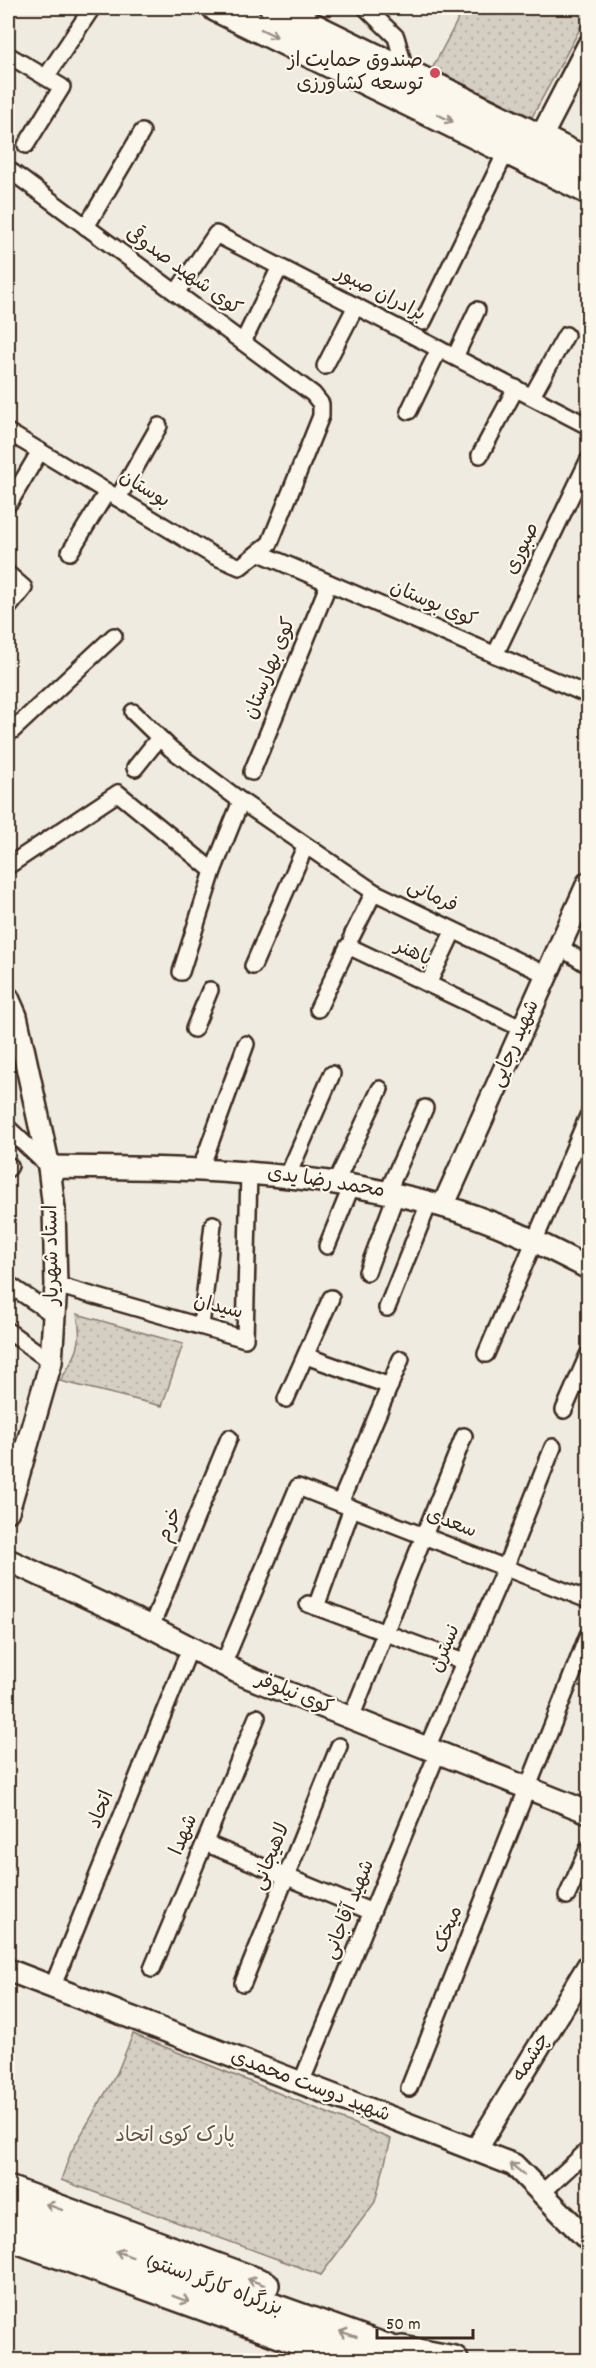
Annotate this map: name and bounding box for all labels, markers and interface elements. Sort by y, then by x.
one-way arrow [260,28,278,39]
place label: صندوق حمایت از توسعه کشاورزی [286,48,423,99]
marker: صندوق حمایت از توسعه کشاورزی [428,66,442,80]
one-way arrow [436,112,454,124]
street label: کوی شهید صدوقی [119,219,248,324]
street label: برادران صبور [328,259,430,330]
street label: بوستان [113,464,175,516]
street label: صبوری [498,518,548,580]
street label: کوی بوستان [385,574,481,636]
street label: کوی بهارستان [238,614,304,724]
street label: فرمانی [402,873,462,921]
street label: باهنر [388,933,436,975]
street label: شهید رجایی [484,996,548,1092]
street label: محمد رضا یدی [265,1160,387,1206]
street label: استاد شهریار [38,1204,68,1308]
street label: سیدان [190,1288,246,1328]
street label: سعدی [422,1502,480,1546]
street label: خرم [151,1503,191,1547]
street label: نسترن [423,1621,469,1677]
street label: کوی نیلوفر [249,1666,337,1723]
street label: اتحاد [82,1787,122,1833]
street label: شهدا [164,1810,206,1860]
street label: لاهیجانی [246,1819,298,1895]
street label: شهید آقاجانی [317,1856,383,1964]
street label: میخک [427,1902,471,1958]
street label: چشمه [506,2028,558,2088]
street label: شهید دوست محمدی [226,2044,394,2130]
park label: پارک کوی اتحاد [115,2123,235,2151]
one-way arrow [509,2163,525,2176]
one-way arrow [45,2201,63,2212]
one-way arrow [115,2248,134,2259]
street label: بزرگراه کارگر (سنتو) [142,2248,286,2324]
one-way arrow [247,2275,266,2286]
one-way arrow [171,2294,190,2305]
scale bar [377,2302,473,2340]
text: 50 m [386,2313,421,2338]
one-way arrow [339,2327,358,2338]

